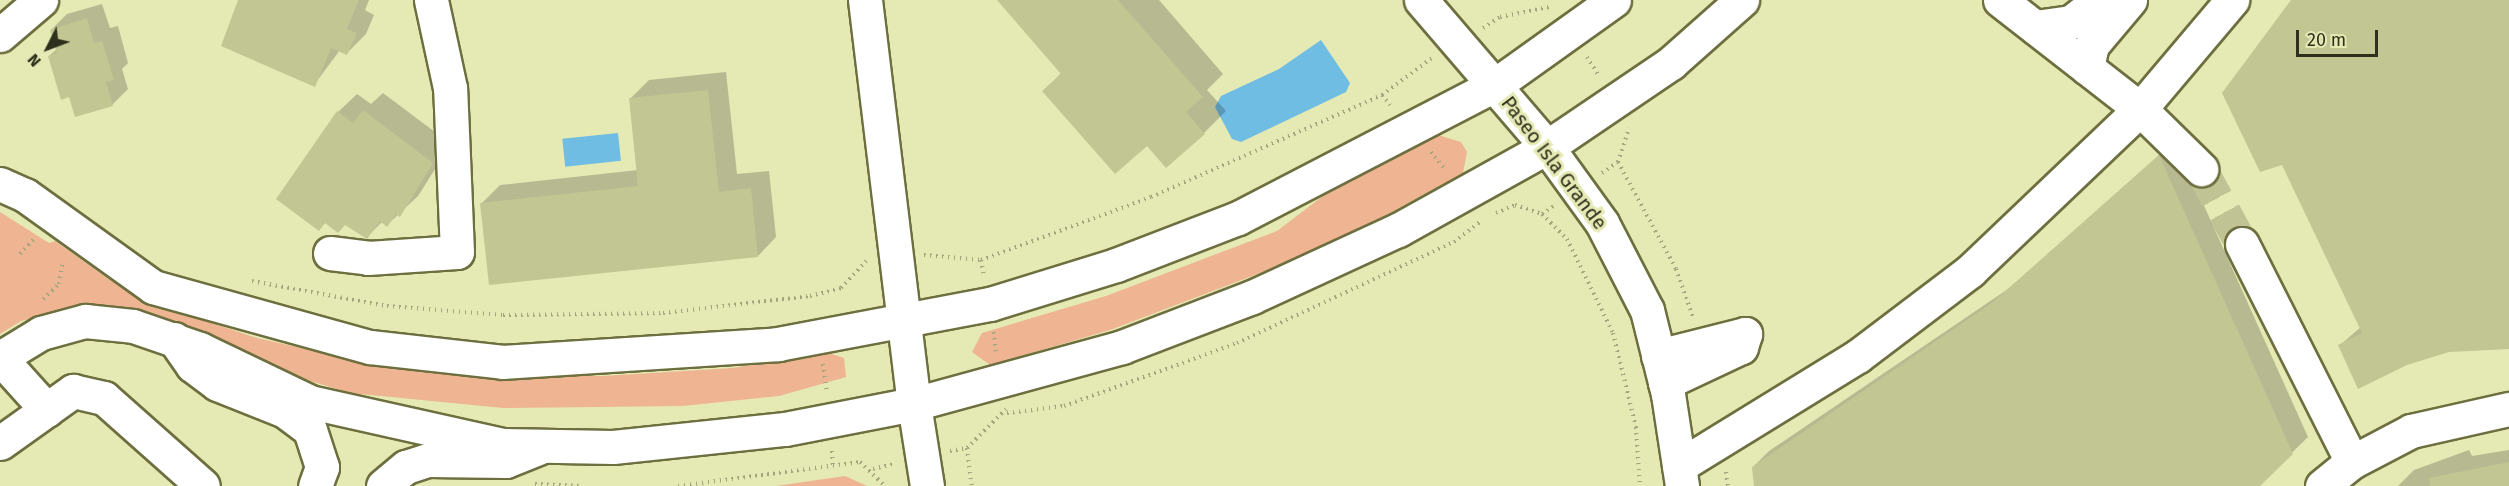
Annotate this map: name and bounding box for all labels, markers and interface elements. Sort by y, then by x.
north arrow [18,18,78,78]
scale bar [2299,18,2382,56]
text: 20 m [2307,29,2346,51]
text: N [24,50,45,71]
street label: Paseo Isla Grande [1496,92,1612,234]

